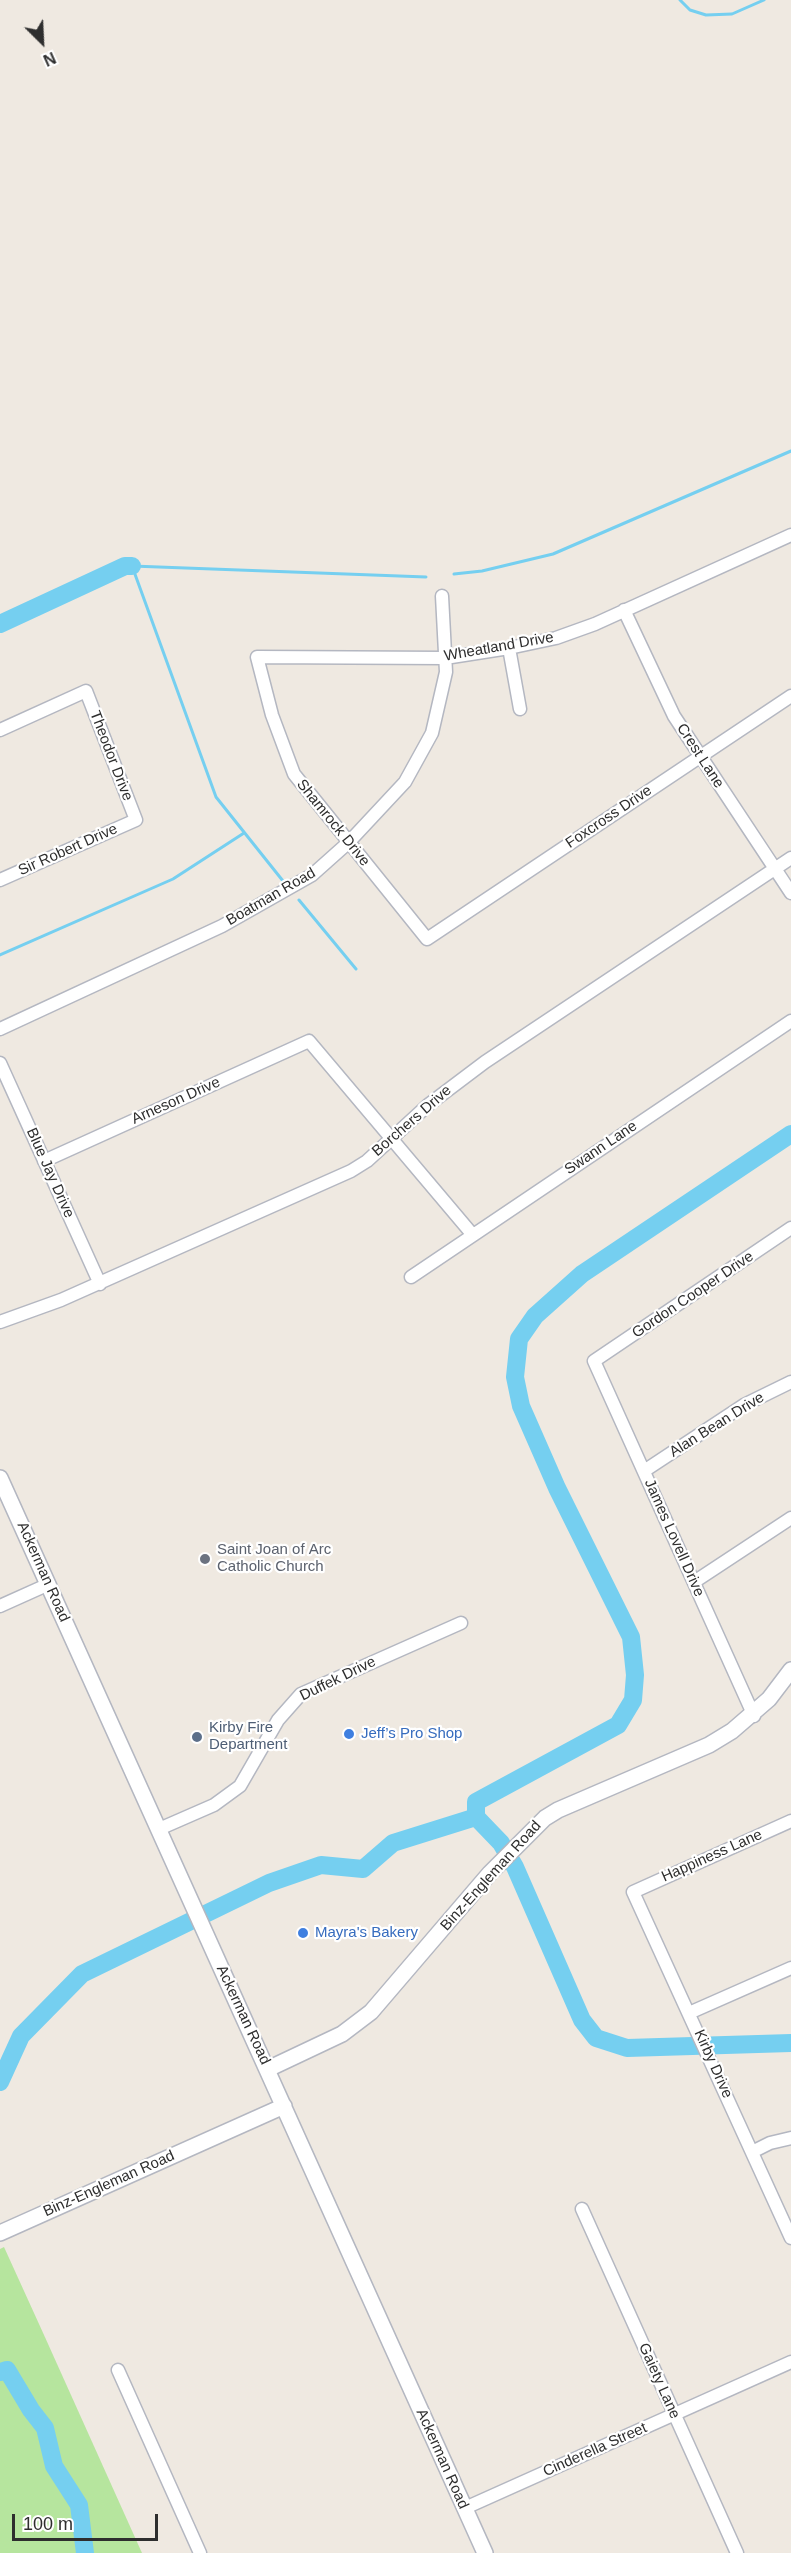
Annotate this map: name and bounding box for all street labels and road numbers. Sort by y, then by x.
street label: Wheatland Drive [443,629,555,665]
street label: Theodor Drive [86,708,136,804]
street label: Crest Lane [672,720,728,792]
street label: Shamrock Drive [292,776,374,870]
street label: Foxcross Drive [563,782,655,852]
street label: Sir Robert Drive [16,820,120,880]
street label: Boatman Road [223,864,319,930]
street label: Arneson Drive [129,1073,223,1129]
street label: Borchers Drive [369,1082,455,1160]
street label: Swann Lane [561,1117,641,1179]
street label: Blue Jay Drive [22,1125,78,1221]
street label: Gordon Cooper Drive [629,1248,757,1342]
street label: Alan Bean Drive [666,1389,768,1461]
street label: James Lovell Drive [640,1476,708,1600]
street label: Ackerman Road [13,1519,73,1625]
street label: Duffek Drive [297,1653,379,1705]
street label: Binz-Engleman Road [437,1817,545,1935]
street label: Happiness Lane [659,1826,765,1886]
street label: Ackerman Road [212,1962,274,2068]
street label: Kirby Drive [690,2027,736,2101]
street label: Binz-Engleman Road [41,2147,177,2221]
street label: Gaiety Lane [634,2340,684,2422]
street label: Ackerman Road [412,2406,472,2512]
street label: Cinderella Street [540,2419,650,2481]

